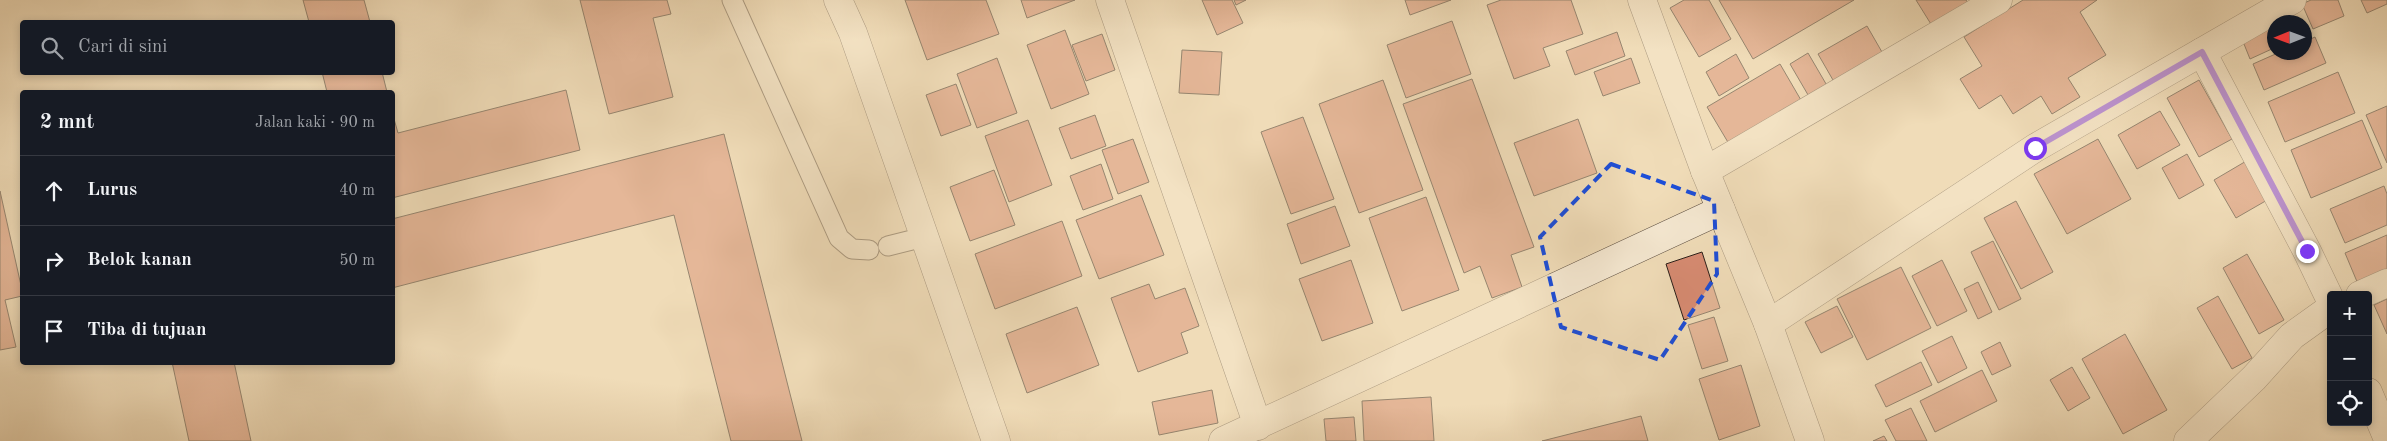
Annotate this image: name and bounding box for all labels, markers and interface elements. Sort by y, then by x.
north arrow [2267,15,2312,60]
search box [20,20,395,75]
icon: search [38,34,66,62]
text: Cari di sini [78,38,168,57]
text: 2 mnt [40,112,94,133]
text: Jalan kaki · 90 m [255,115,375,131]
route start [2024,137,2047,160]
icon: ahead [40,177,68,205]
text: Lurus [87,181,137,200]
text: 40 m [339,183,375,199]
route end [2296,240,2319,263]
icon: right [40,247,68,275]
text: Belok kanan [87,251,192,270]
text: 50 m [339,253,375,269]
map controls [2327,291,2372,426]
button: + [2327,291,2372,336]
icon: arrive [40,317,68,345]
text: Tiba di tujuan [87,321,207,340]
button: − [2327,336,2372,381]
button: locate [2327,381,2372,426]

